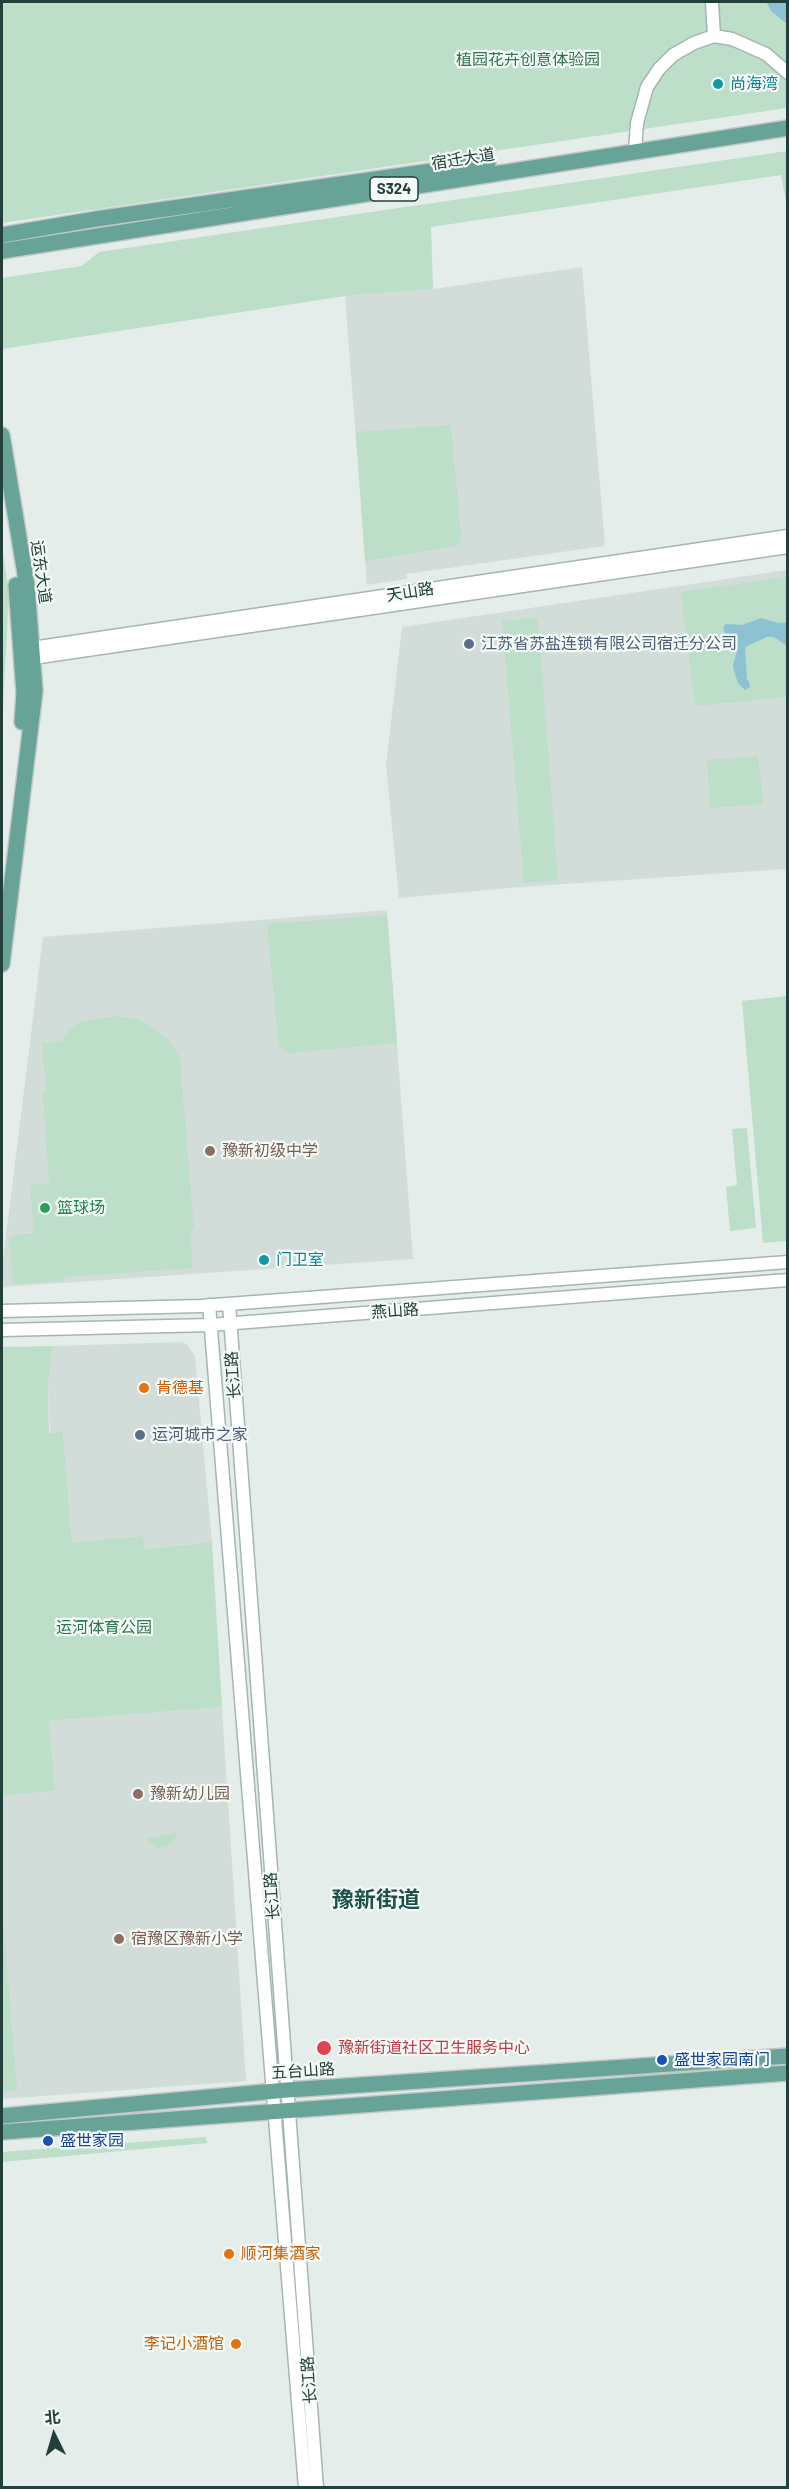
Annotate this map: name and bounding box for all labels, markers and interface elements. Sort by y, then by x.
park label: 植园花卉创意体验园 [456,50,600,70]
place label: 尚海湾 [730,74,778,94]
marker: 尚海湾 [711,77,725,91]
street label: 宿迁大道 [430,145,496,173]
road number: S324 [370,177,418,201]
street label: 运东大道 [27,539,55,605]
street label: 天山路 [385,579,435,605]
place label: 江苏省苏盐连锁有限公司宿迁分公司 [481,634,737,654]
marker: 江苏省苏盐连锁有限公司宿迁分公司 [462,637,476,651]
place label: 豫新初级中学 [222,1141,318,1161]
marker: 豫新初级中学 [203,1144,217,1158]
place label: 篮球场 [57,1198,105,1218]
marker: 篮球场 [38,1201,52,1215]
place label: 门卫室 [276,1250,324,1270]
marker: 门卫室 [257,1253,271,1267]
street label: 燕山路 [370,1300,420,1322]
street label: 长江路 [222,1350,244,1400]
place label: 肯德基 [156,1378,204,1398]
marker: 肯德基 [137,1381,151,1395]
place label: 运河城市之家 [152,1425,248,1445]
marker: 运河城市之家 [133,1428,147,1442]
park label: 运河体育公园 [56,1618,152,1638]
place label: 豫新幼儿园 [150,1784,230,1804]
marker: 豫新幼儿园 [131,1787,145,1801]
street label: 长江路 [261,1871,283,1921]
district label: 豫新街道 [332,1887,420,1913]
place label: 宿豫区豫新小学 [131,1929,243,1949]
marker: 宿豫区豫新小学 [112,1932,126,1946]
place label: 豫新街道社区卫生服务中心 [338,2038,530,2058]
marker: 豫新街道社区卫生服务中心 [315,2039,333,2057]
place label: 盛世家园南门 [674,2050,770,2070]
marker: 盛世家园南门 [655,2053,669,2067]
street label: 五台山路 [270,2059,336,2083]
place label: 盛世家园 [60,2131,124,2151]
marker: 盛世家园 [41,2134,55,2148]
place label: 顺河集酒家 [241,2244,321,2264]
marker: 顺河集酒家 [222,2247,236,2261]
place label: 李记小酒馆 [144,2334,224,2354]
marker: 李记小酒馆 [229,2337,243,2351]
street label: 长江路 [298,2355,320,2405]
north arrow [24,2405,84,2465]
text: 北 [44,2406,61,2427]

